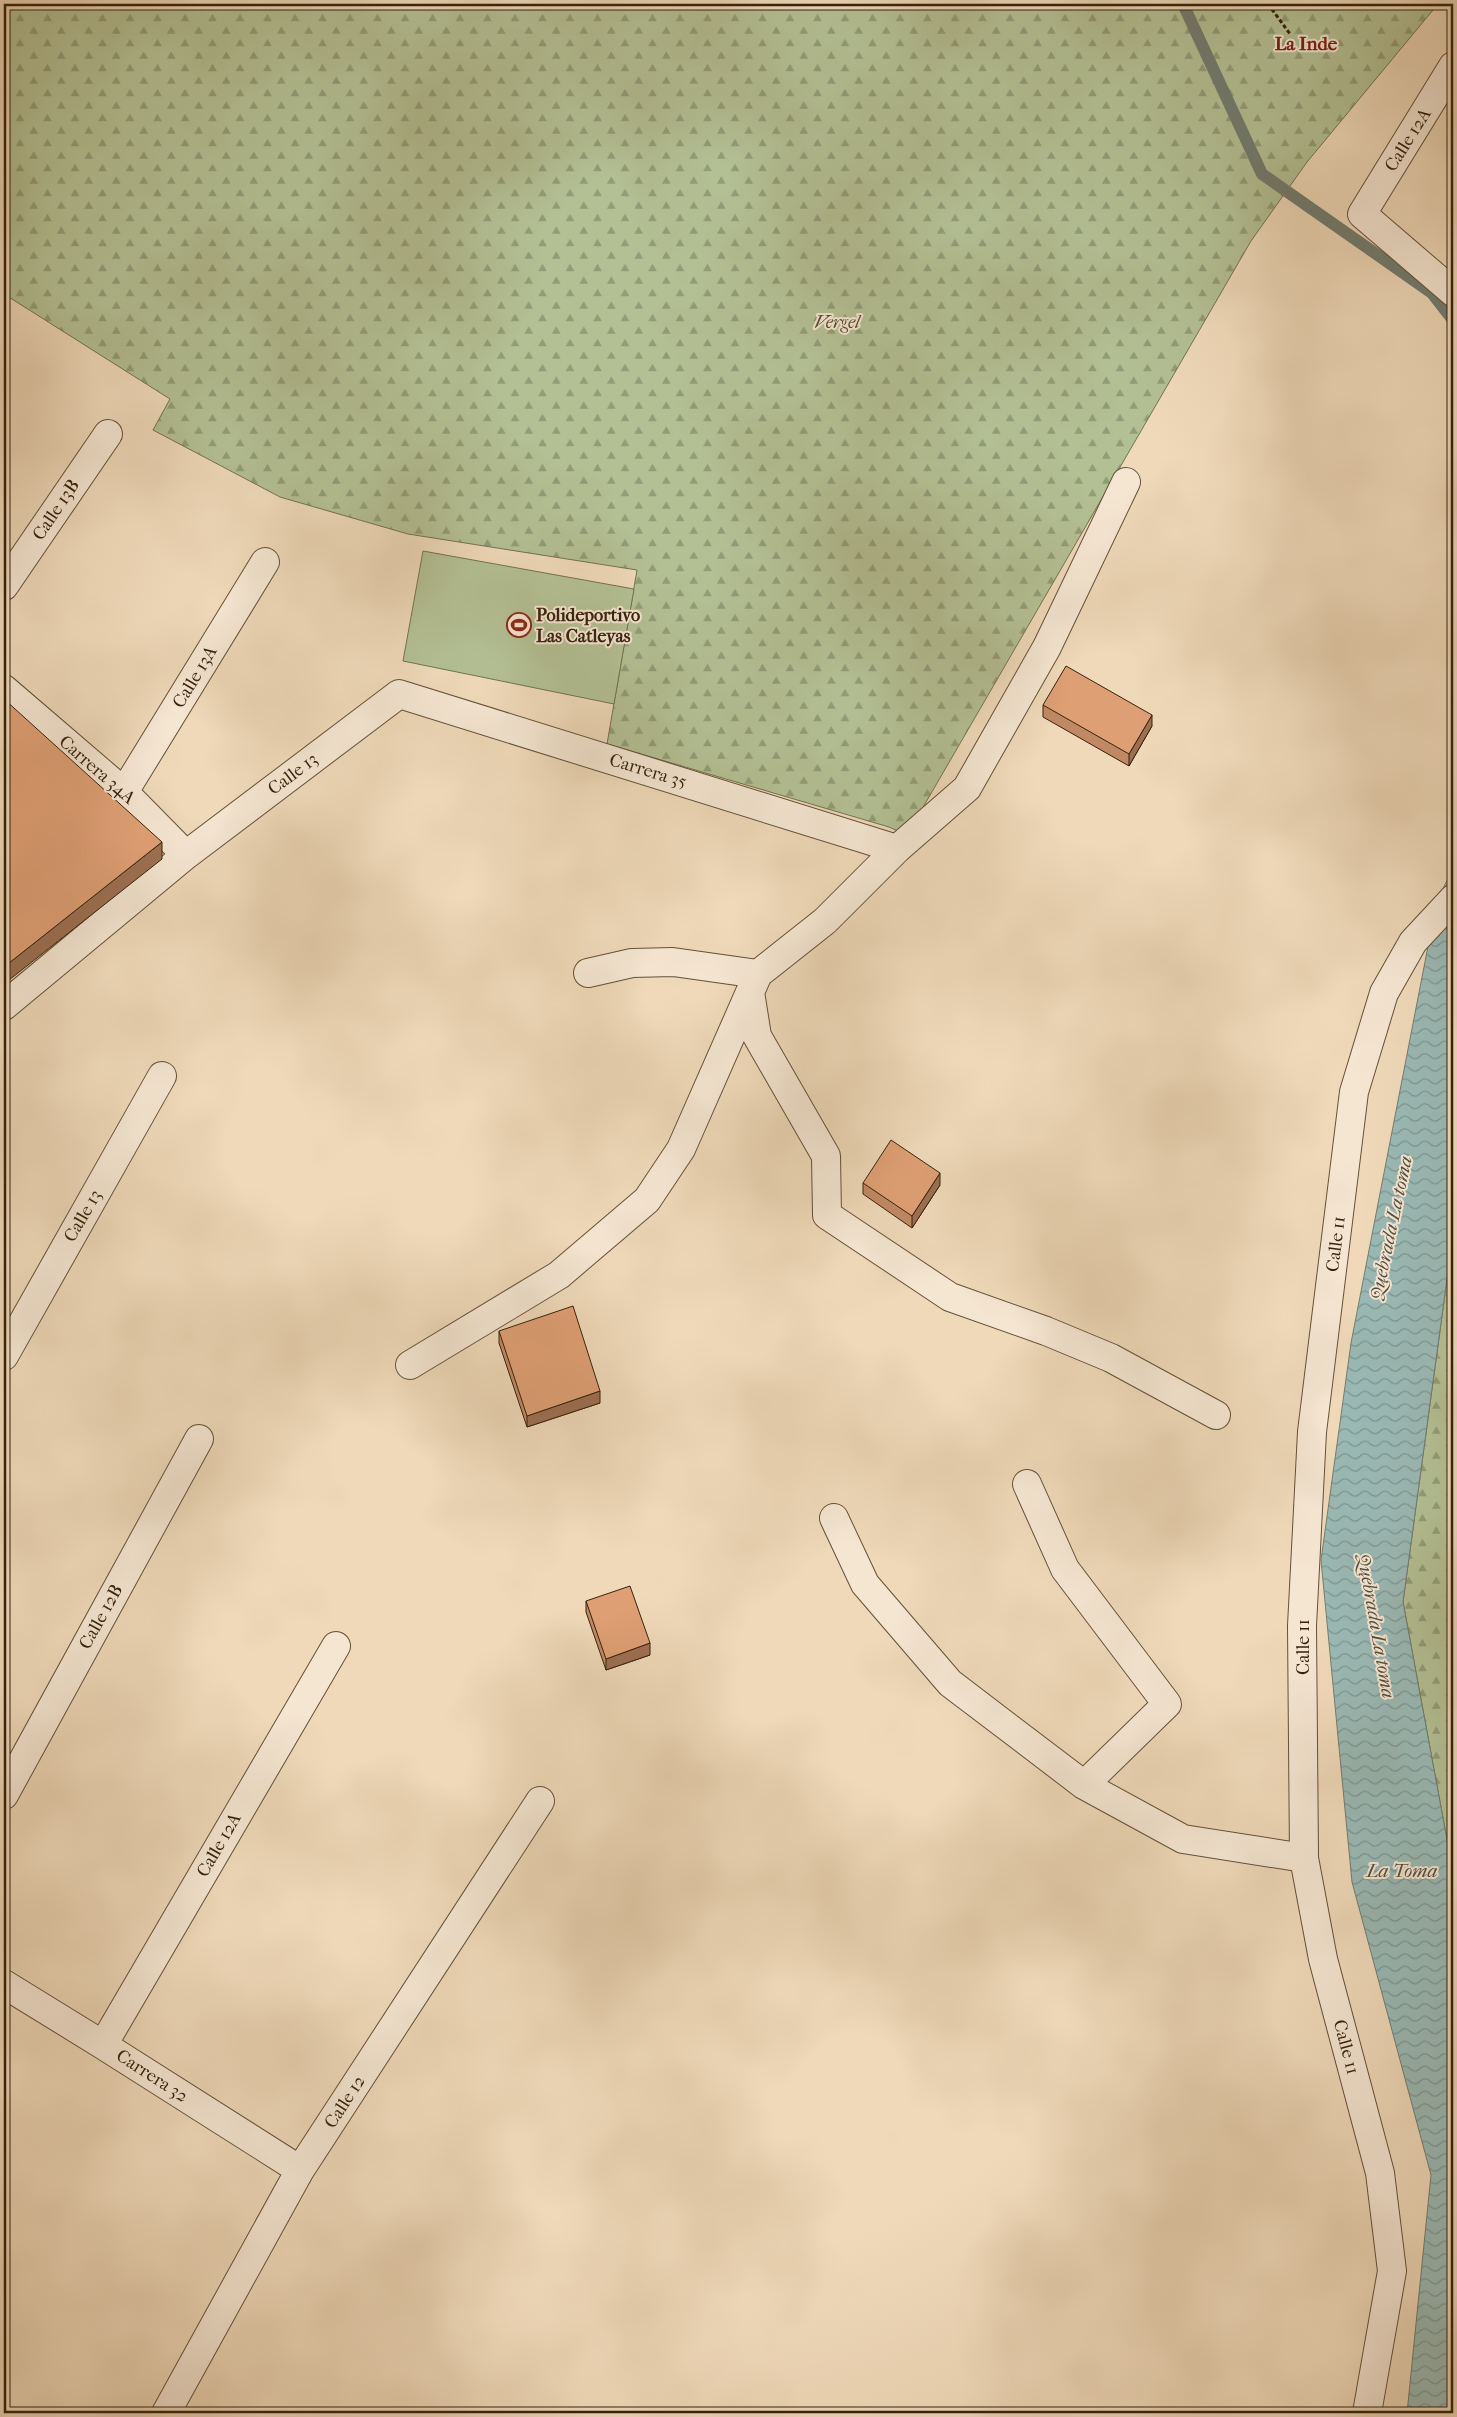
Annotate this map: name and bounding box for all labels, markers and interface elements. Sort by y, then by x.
district label: La Inde [1275,33,1338,55]
street label: Calle 12A [1380,104,1436,175]
park label: Vergel [814,312,862,333]
street label: Calle 13B [28,476,84,544]
place label: Polideportivo Las Catleyas [536,605,640,647]
sports icon: Polideportivo Las Catleyas [506,612,532,638]
street label: Calle 13A [168,642,222,712]
street label: Carrera 34A [55,731,140,809]
street label: Calle 13 [264,749,322,799]
street label: Carrera 35 [607,749,689,793]
water label: Quebrada La toma [1365,1154,1417,1303]
street label: Calle 13 [60,1186,106,1246]
street label: Calle 11 [1322,1215,1350,1273]
water label: Quebrada La toma [1352,1551,1400,1700]
street label: Calle 12B [75,1581,127,1653]
street label: Calle 11 [1293,1619,1314,1675]
street label: Calle 12A [192,1809,246,1881]
water label: La Toma [1365,1860,1437,1882]
street label: Calle 11 [1329,2017,1363,2077]
street label: Carrera 32 [112,2045,192,2107]
street label: Calle 12 [320,2072,370,2132]

